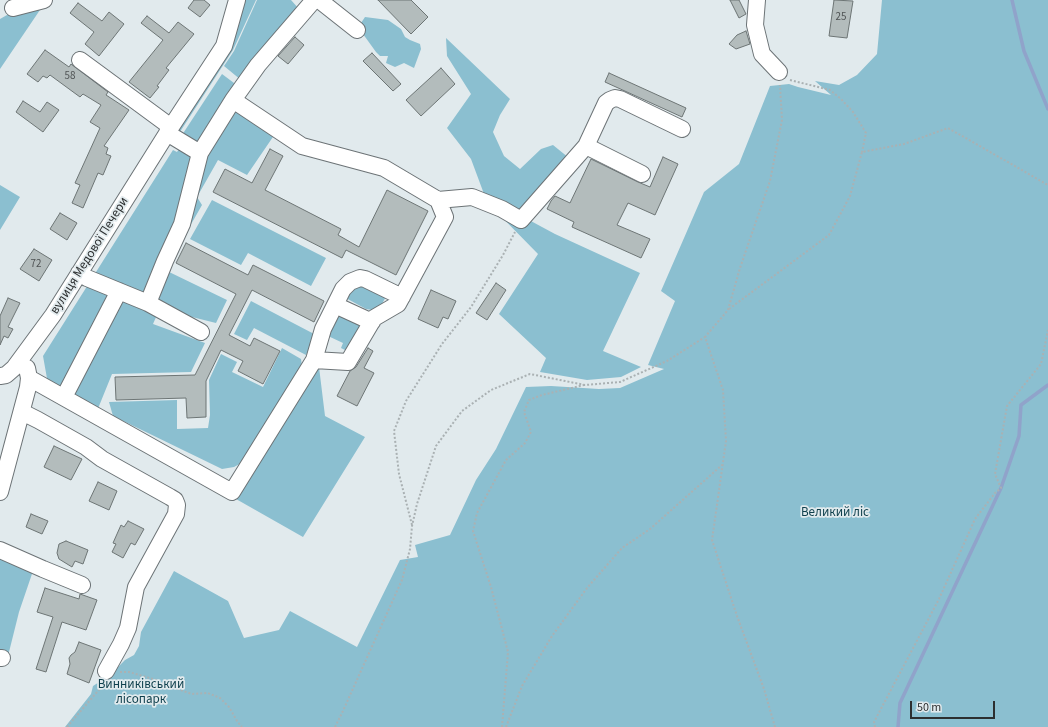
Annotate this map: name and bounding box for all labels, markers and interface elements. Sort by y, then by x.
house number: 25 [836,11,846,25]
house number: 58 [65,70,75,84]
street label: вулиця Медової Печери [48,195,132,317]
house number: 72 [31,258,41,272]
park label: Великий ліс [801,505,869,521]
park label: Винниківський лісопарк [98,677,184,708]
scale bar [912,693,997,719]
text: 50 m [917,699,941,716]

